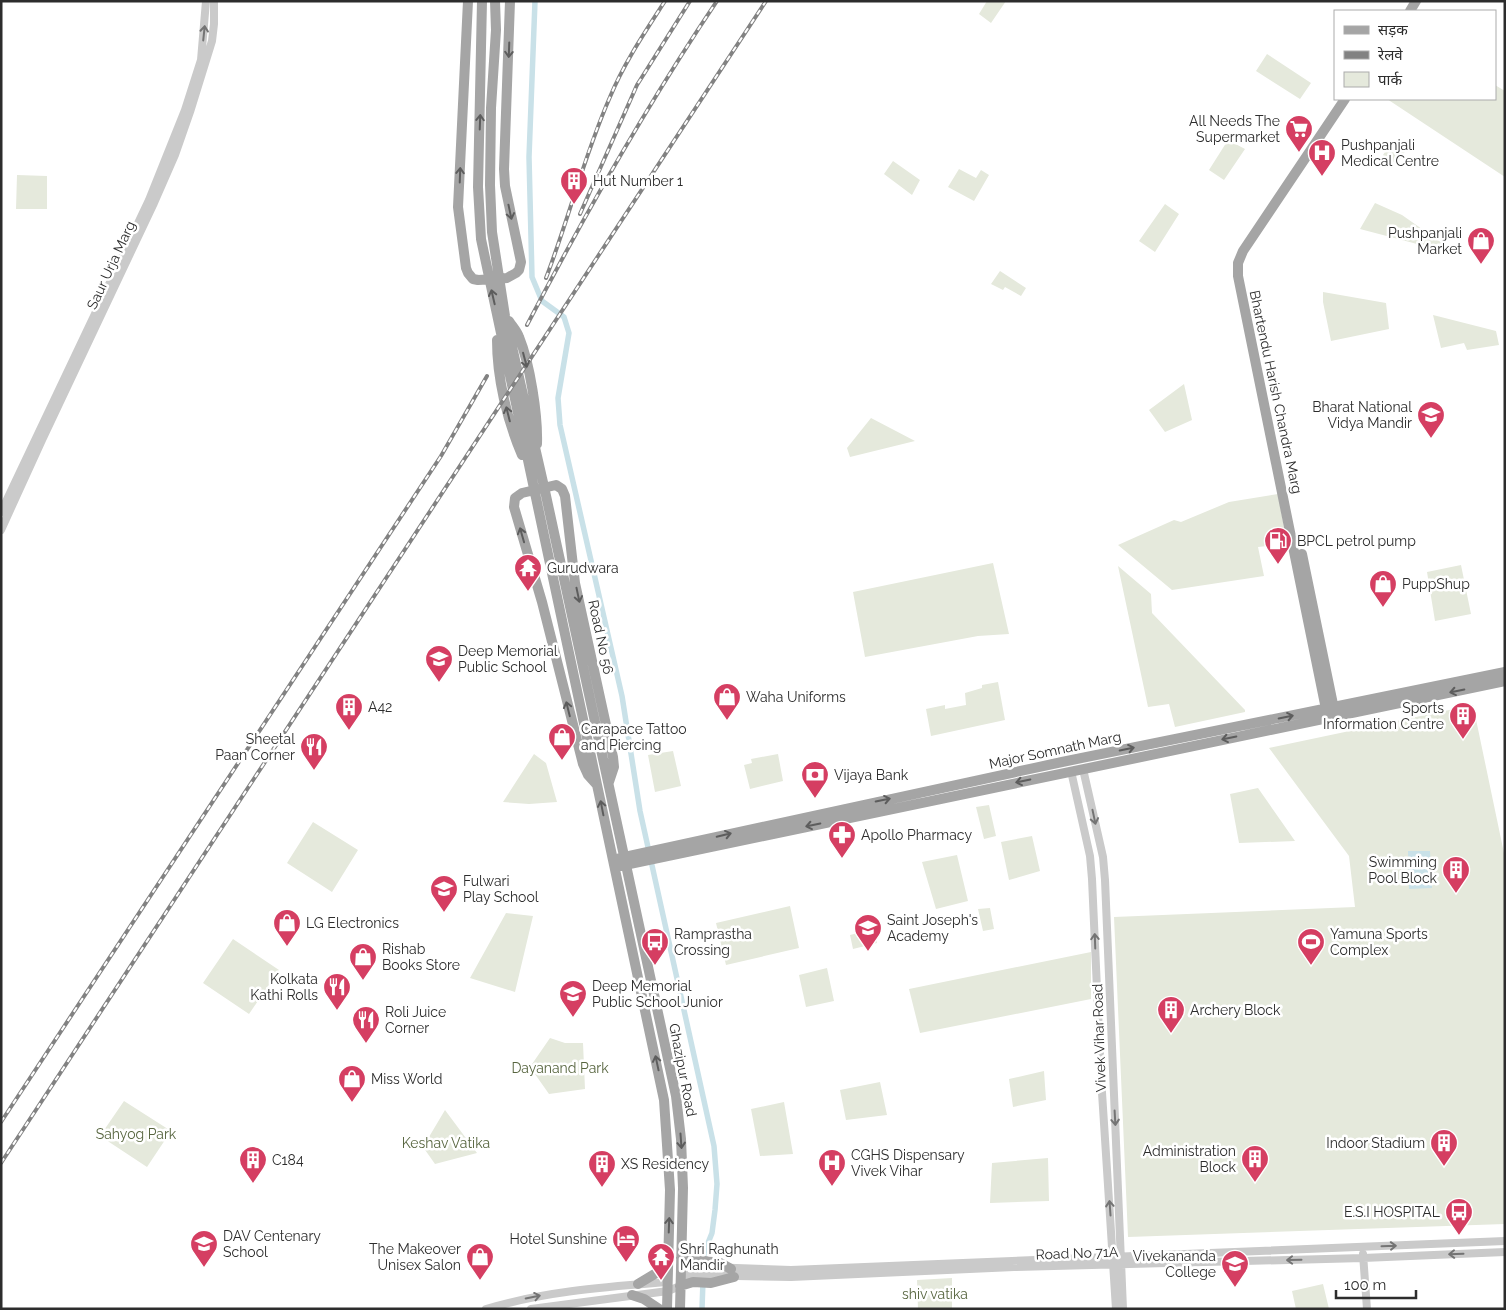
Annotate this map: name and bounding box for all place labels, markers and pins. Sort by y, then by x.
place label: All Needs The Supermarket [1189,113,1280,145]
supermarket icon: All Needs The Supermarket [1284,114,1314,153]
place label: Pushpanjali Medical Centre [1341,137,1439,169]
hospital icon: Pushpanjali Medical Centre [1307,138,1337,177]
building icon: Hut Number 1 [559,166,589,205]
place label: Hut Number 1 [593,173,683,189]
place label: Pushpanjali Market [1388,225,1462,257]
shop icon: Pushpanjali Market [1466,226,1496,265]
place label: Bharat National Vidya Mandir [1312,399,1412,431]
school or university icon: Bharat National Vidya Mandir [1416,400,1446,439]
fuel station icon: BPCL petrol pump [1263,526,1293,565]
place label: BPCL petrol pump [1297,533,1416,549]
temple icon: Gurudwara [513,553,543,592]
place label: Gurudwara [547,560,619,576]
shop icon: PuppShup [1368,569,1398,608]
place label: PuppShup [1402,576,1470,592]
place label: Deep Memorial Public School [458,643,558,675]
school or university icon: Deep Memorial Public School [424,644,454,683]
shop icon: Waha Uniforms [712,682,742,721]
place label: Waha Uniforms [746,689,846,705]
building icon: A42 [334,692,364,731]
place label: A42 [368,699,392,715]
place label: Sports Information Centre [1323,700,1444,732]
building icon: Sports Information Centre [1448,701,1478,740]
place label: Carapace Tattoo and Piercing [581,721,687,753]
shop icon: Carapace Tattoo and Piercing [547,722,577,761]
place label: Sheetal Paan Corner [215,731,295,763]
restaurant icon: Sheetal Paan Corner [299,732,329,771]
bank icon: Vijaya Bank [800,760,830,799]
place label: Vijaya Bank [834,767,909,783]
pharmacy icon: Apollo Pharmacy [827,820,857,859]
place label: Apollo Pharmacy [861,827,972,843]
place label: Swimming Pool Block [1368,854,1438,886]
building icon: Swimming Pool Block [1441,855,1471,894]
place label: Fulwari Play School [463,873,539,905]
school or university icon: Fulwari Play School [429,874,459,913]
shop icon: LG Electronics [272,908,302,947]
place label: Saint Joseph's Academy [887,912,978,944]
school or university icon: Saint Joseph's Academy [853,913,883,952]
place label: LG Electronics [306,915,399,931]
place label: Ramprastha Crossing [674,926,752,958]
place label: Yamuna Sports Complex [1330,926,1428,958]
bus stop icon: Ramprastha Crossing [640,927,670,966]
sports icon: Yamuna Sports Complex [1296,927,1326,966]
place label: Rishab Books Store [382,941,460,973]
shop icon: Rishab Books Store [348,942,378,981]
place label: Kolkata Kathi Rolls [250,971,318,1003]
restaurant icon: Kolkata Kathi Rolls [322,972,352,1011]
place label: Deep Memorial Public School Junior [592,978,723,1010]
school or university icon: Deep Memorial Public School Junior [558,979,588,1018]
building icon: Archery Block [1156,995,1186,1034]
place label: Archery Block [1190,1002,1281,1018]
place label: Roli Juice Corner [385,1004,446,1036]
restaurant icon: Roli Juice Corner [351,1005,381,1044]
shop icon: Miss World [337,1064,367,1103]
place label: Miss World [371,1071,442,1087]
building icon: Indoor Stadium [1429,1128,1459,1167]
place label: Indoor Stadium [1326,1135,1425,1151]
place label: Administration Block [1143,1143,1237,1175]
building icon: Administration Block [1240,1144,1270,1183]
building icon: C184 [238,1145,268,1184]
place label: CGHS Dispensary Vivek Vihar [851,1147,965,1179]
hospital icon: CGHS Dispensary Vivek Vihar [817,1148,847,1187]
building icon: XS Residency [587,1149,617,1188]
place label: C184 [272,1152,304,1168]
place label: XS Residency [621,1156,709,1172]
bus stop icon: E.S.I HOSPITAL [1444,1197,1474,1236]
place label: E.S.I HOSPITAL [1344,1204,1440,1220]
hotel icon: Hotel Sunshine [611,1224,641,1263]
place label: DAV Centenary School [223,1228,321,1260]
school or university icon: DAV Centenary School [189,1229,219,1268]
place label: Hotel Sunshine [509,1231,607,1247]
place label: The Makeover Unisex Salon [369,1241,461,1273]
place label: Shri Raghunath Mandir [680,1241,779,1273]
shop icon: The Makeover Unisex Salon [465,1242,495,1281]
temple icon: Shri Raghunath Mandir [646,1242,676,1281]
place label: Vivekananda College [1133,1248,1216,1280]
school or university icon: Vivekananda College [1220,1249,1250,1288]

